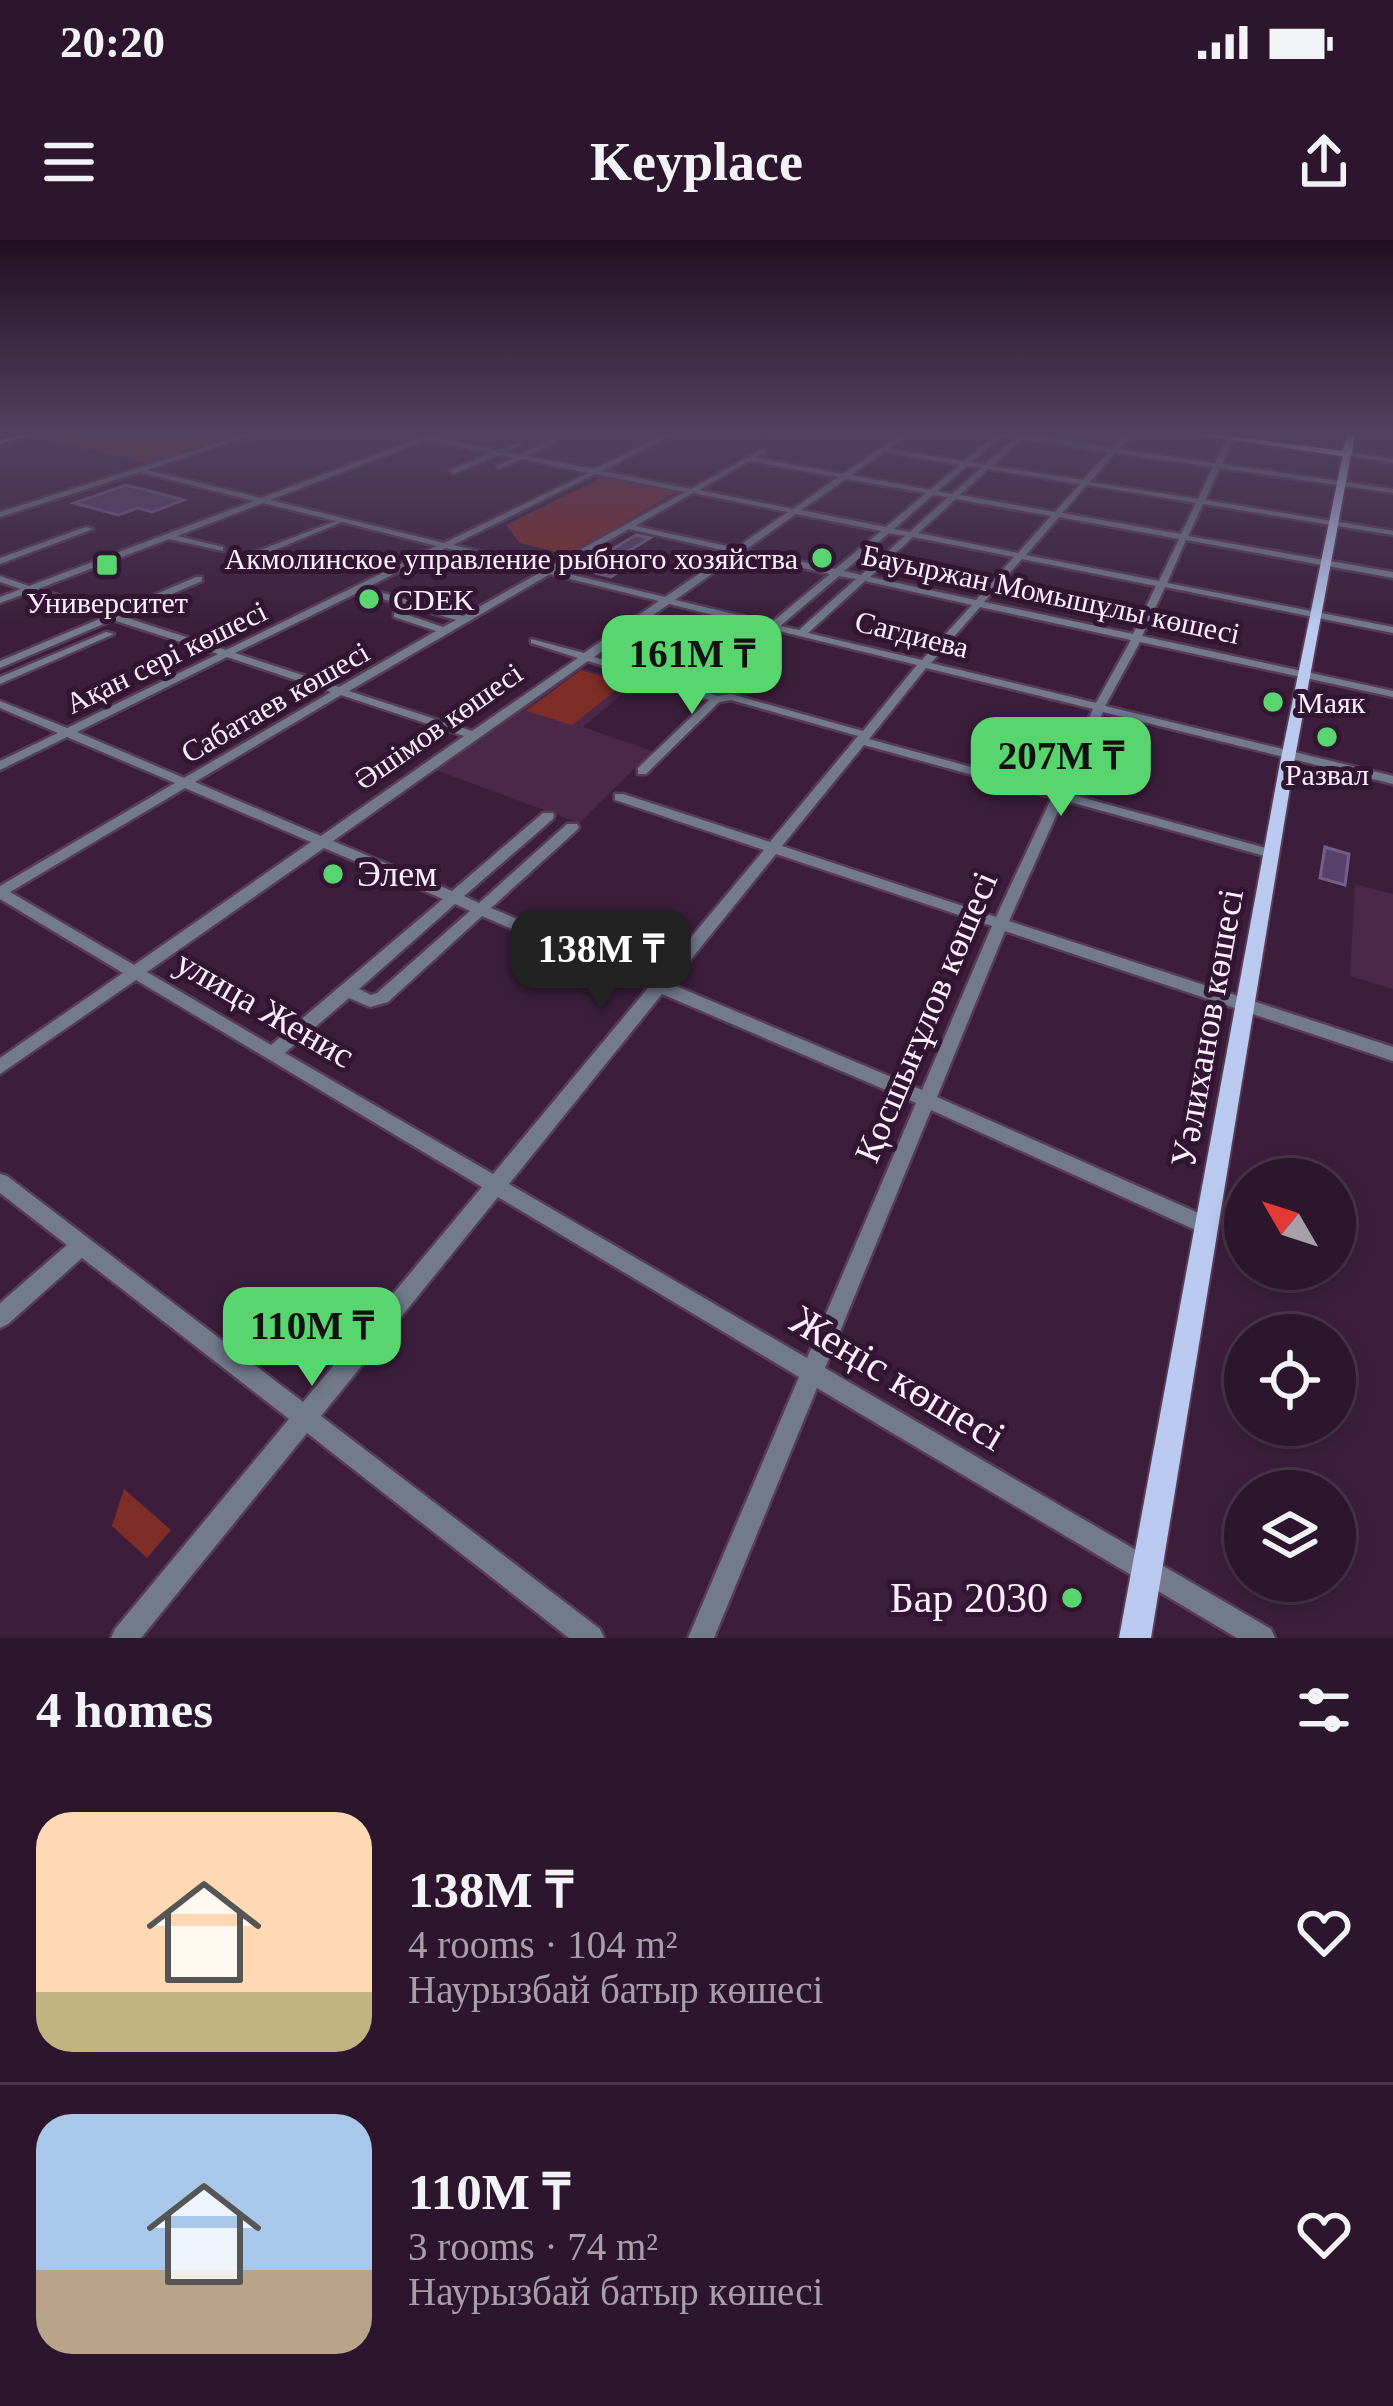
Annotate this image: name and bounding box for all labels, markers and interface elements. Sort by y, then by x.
text: 20:20 [60,17,165,67]
icon: menu [36,129,102,195]
icon: share [1291,129,1357,195]
text: Keyplace [590,132,803,192]
street label: Бауыржан Момышұлы көшесі [859,538,1243,650]
place label: Акмолинское управление рыбного хозяйства [225,542,798,575]
marker: Акмолинское управление рыбного хозяйства [809,545,835,571]
marker: Университет [94,552,120,578]
place label: CDEK [393,583,475,616]
place label: Университет [26,586,188,619]
marker: CDEK [356,586,382,612]
street label: Ақан сері көшесі [60,594,272,720]
street label: Сагдиева [852,604,972,664]
pin: 161M ₸ [594,615,790,717]
text: 161M ₸ [629,632,755,675]
street label: Сабатаев көшесі [175,635,375,769]
street label: Әшімов көшесі [348,656,528,796]
place label: Маяк [1297,686,1366,719]
marker: Маяк [1260,689,1286,715]
pin: 207M ₸ [963,717,1159,819]
marker: Развал [1314,724,1340,750]
text: 207M ₸ [998,734,1124,777]
place label: Развал [1285,758,1369,791]
place label: Элем [357,854,437,894]
marker: Элем [320,861,346,887]
street label: Қосшығұлов көшесі [847,866,1005,1168]
street label: Уәлиханов көшесі [1163,886,1251,1170]
pin: 138M ₸ [503,910,699,1012]
text: 138M ₸ [538,927,664,970]
street label: улица Женис [169,942,361,1076]
north arrow [1224,1158,1356,1290]
map controls [1224,1158,1356,1602]
pin: 110M ₸ [214,1287,410,1389]
street label: Жеңіс көшесі [783,1296,1013,1460]
text: 110M ₸ [250,1304,374,1347]
button: locate [1224,1314,1356,1446]
button: layers [1224,1470,1356,1602]
place label: Бар 2030 [890,1575,1048,1621]
marker: Бар 2030 [1059,1585,1085,1611]
icon: filters [1291,1677,1357,1743]
text: 4 homes [36,1682,213,1738]
icon: home [132,1860,276,2004]
text: 138M ₸ [408,1862,573,1918]
icon: heart [1291,1899,1357,1965]
text: 4 rooms · 104 m² [408,1923,678,1966]
text: Наурызбай батыр көшесі [408,1968,823,2011]
icon: home [132,2162,276,2306]
text: 110M ₸ [408,2164,570,2220]
icon: heart [1291,2201,1357,2267]
text: 3 rooms · 74 m² [408,2225,658,2268]
text: Наурызбай батыр көшесі [408,2270,823,2313]

